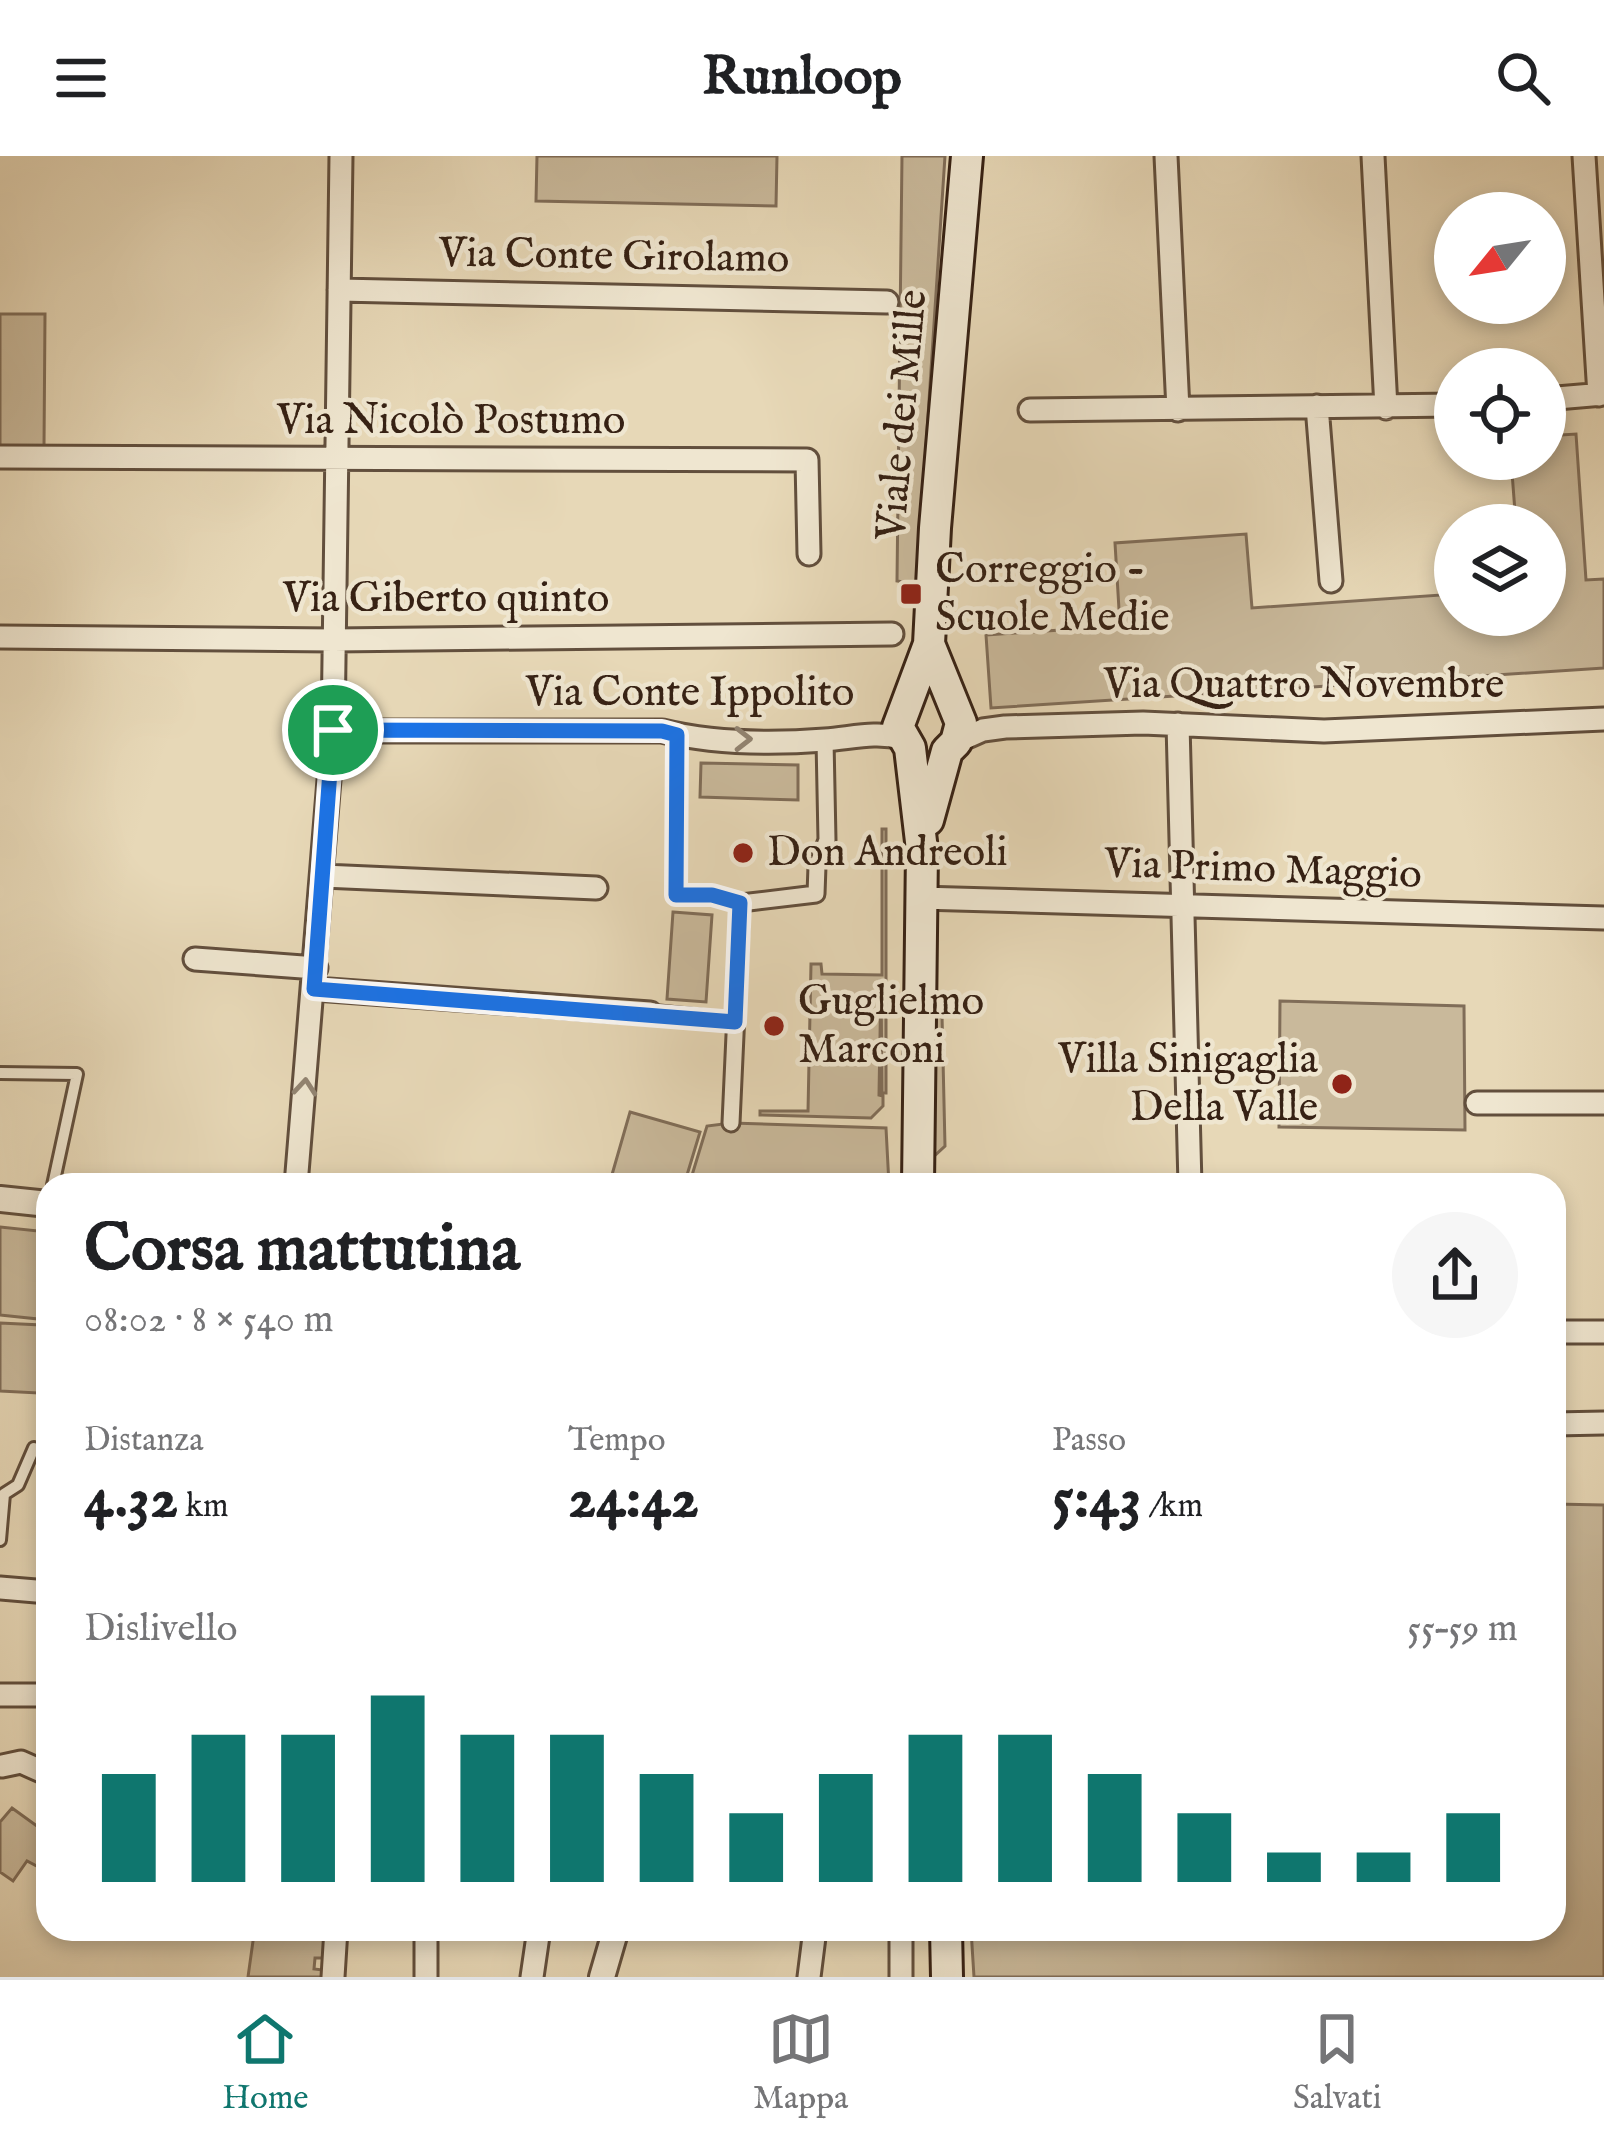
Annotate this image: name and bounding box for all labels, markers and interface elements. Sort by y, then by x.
text: Runloop [702,44,902,113]
icon: menu [48,45,114,111]
icon: search [1490,45,1556,111]
north arrow [1434,192,1566,324]
map controls [1434,192,1566,636]
street label: Via Conte Girolamo [437,227,790,287]
street label: Viale dei Mille [866,287,940,544]
button: locate [1434,348,1566,480]
street label: Via Nicolò Postumo [276,395,625,448]
button: layers [1434,504,1566,636]
place label: Correggio - Scuole Medie [935,544,1170,645]
street label: Via Giberto quinto [282,573,609,626]
marker: Correggio - Scuole Medie [898,581,924,607]
street label: Via Quattro Novembre [1103,659,1504,712]
street label: Via Conte Ippolito [524,667,855,720]
pin [282,679,384,781]
icon: arrive [300,697,366,763]
one-way arrow [735,726,753,752]
place label: Don Andreoli [767,827,1008,880]
street label: Via Primo Maggio [1102,838,1423,902]
marker: Don Andreoli [730,840,756,866]
place label: Guglielmo Marconi [798,976,984,1077]
marker: Guglielmo Marconi [761,1013,787,1039]
place label: Villa Sinigaglia Della Valle [1057,1034,1319,1135]
marker: Villa Sinigaglia Della Valle [1329,1071,1355,1097]
one-way arrow [292,1077,317,1096]
text: Corsa mattutina [84,1209,520,1293]
button: share [1392,1212,1518,1338]
text: 08:02 · 8 × 540 m [84,1296,334,1345]
text: Distanza [84,1420,204,1462]
text: Tempo [568,1420,666,1462]
text: Passo [1052,1420,1126,1462]
text: 4.32 [84,1462,178,1538]
text: 24:42 [568,1462,699,1538]
text: 5:43 [1052,1462,1141,1538]
text: km [178,1486,229,1528]
text: /km [1141,1486,1203,1528]
text: Dislivello [84,1605,238,1654]
text: 55–59 m [1407,1605,1518,1654]
tab: Home [222,2006,308,2120]
tab: Mappa [753,2006,848,2120]
tab: Salvati [1293,2006,1382,2120]

